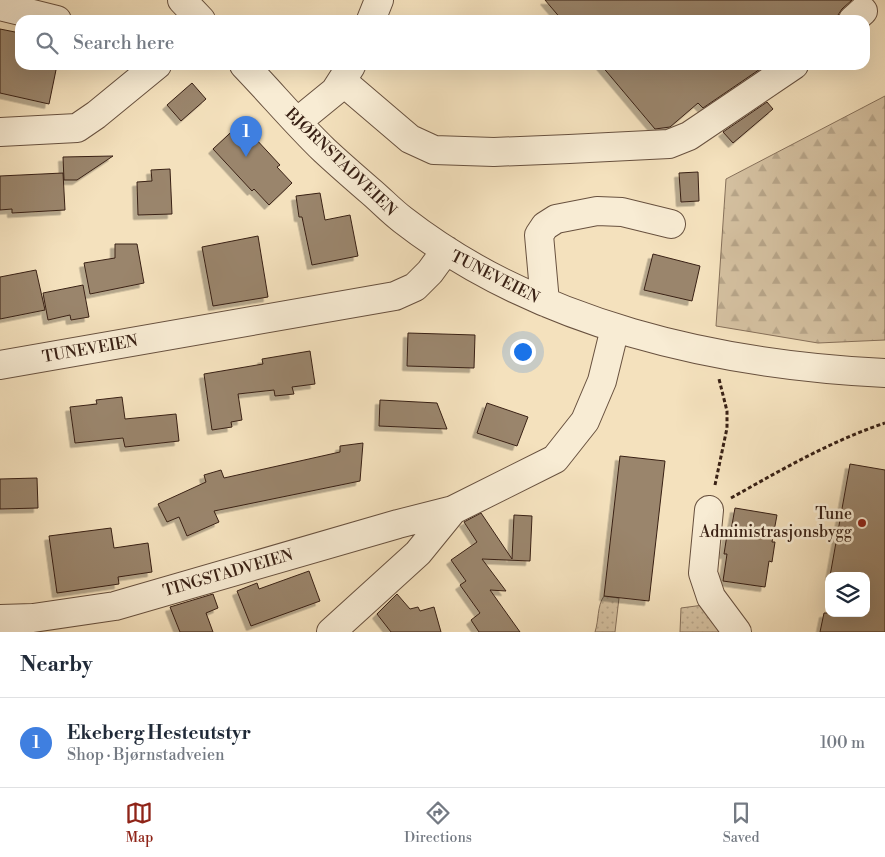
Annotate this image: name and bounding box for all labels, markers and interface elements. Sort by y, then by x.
search box [15,15,870,70]
icon: search [33,29,61,57]
text: Search here [73,31,174,55]
street label: BJØRNSTADVEIEN [280,103,401,220]
pin: 1 [230,116,262,157]
street label: TUNEVEIEN [447,246,543,308]
street label: TUNEVEIEN [41,331,139,367]
your location [510,339,536,365]
place label: Tune Administrasjonsbygg [698,504,853,542]
marker: Tune Administrasjonsbygg [856,517,868,529]
street label: TINGSTADVEIEN [161,545,295,601]
map controls [825,572,870,617]
button: layers [825,572,870,617]
text: Nearby [20,652,93,678]
text: Ekeberg Hesteutstyr [67,721,251,745]
text: 1 [32,733,40,753]
text: 100 m [820,733,865,753]
text: Shop · Bjørnstadveien [67,745,225,765]
tab: Map [125,799,153,847]
tab: Directions [404,799,472,847]
tab: Saved [723,799,760,847]

